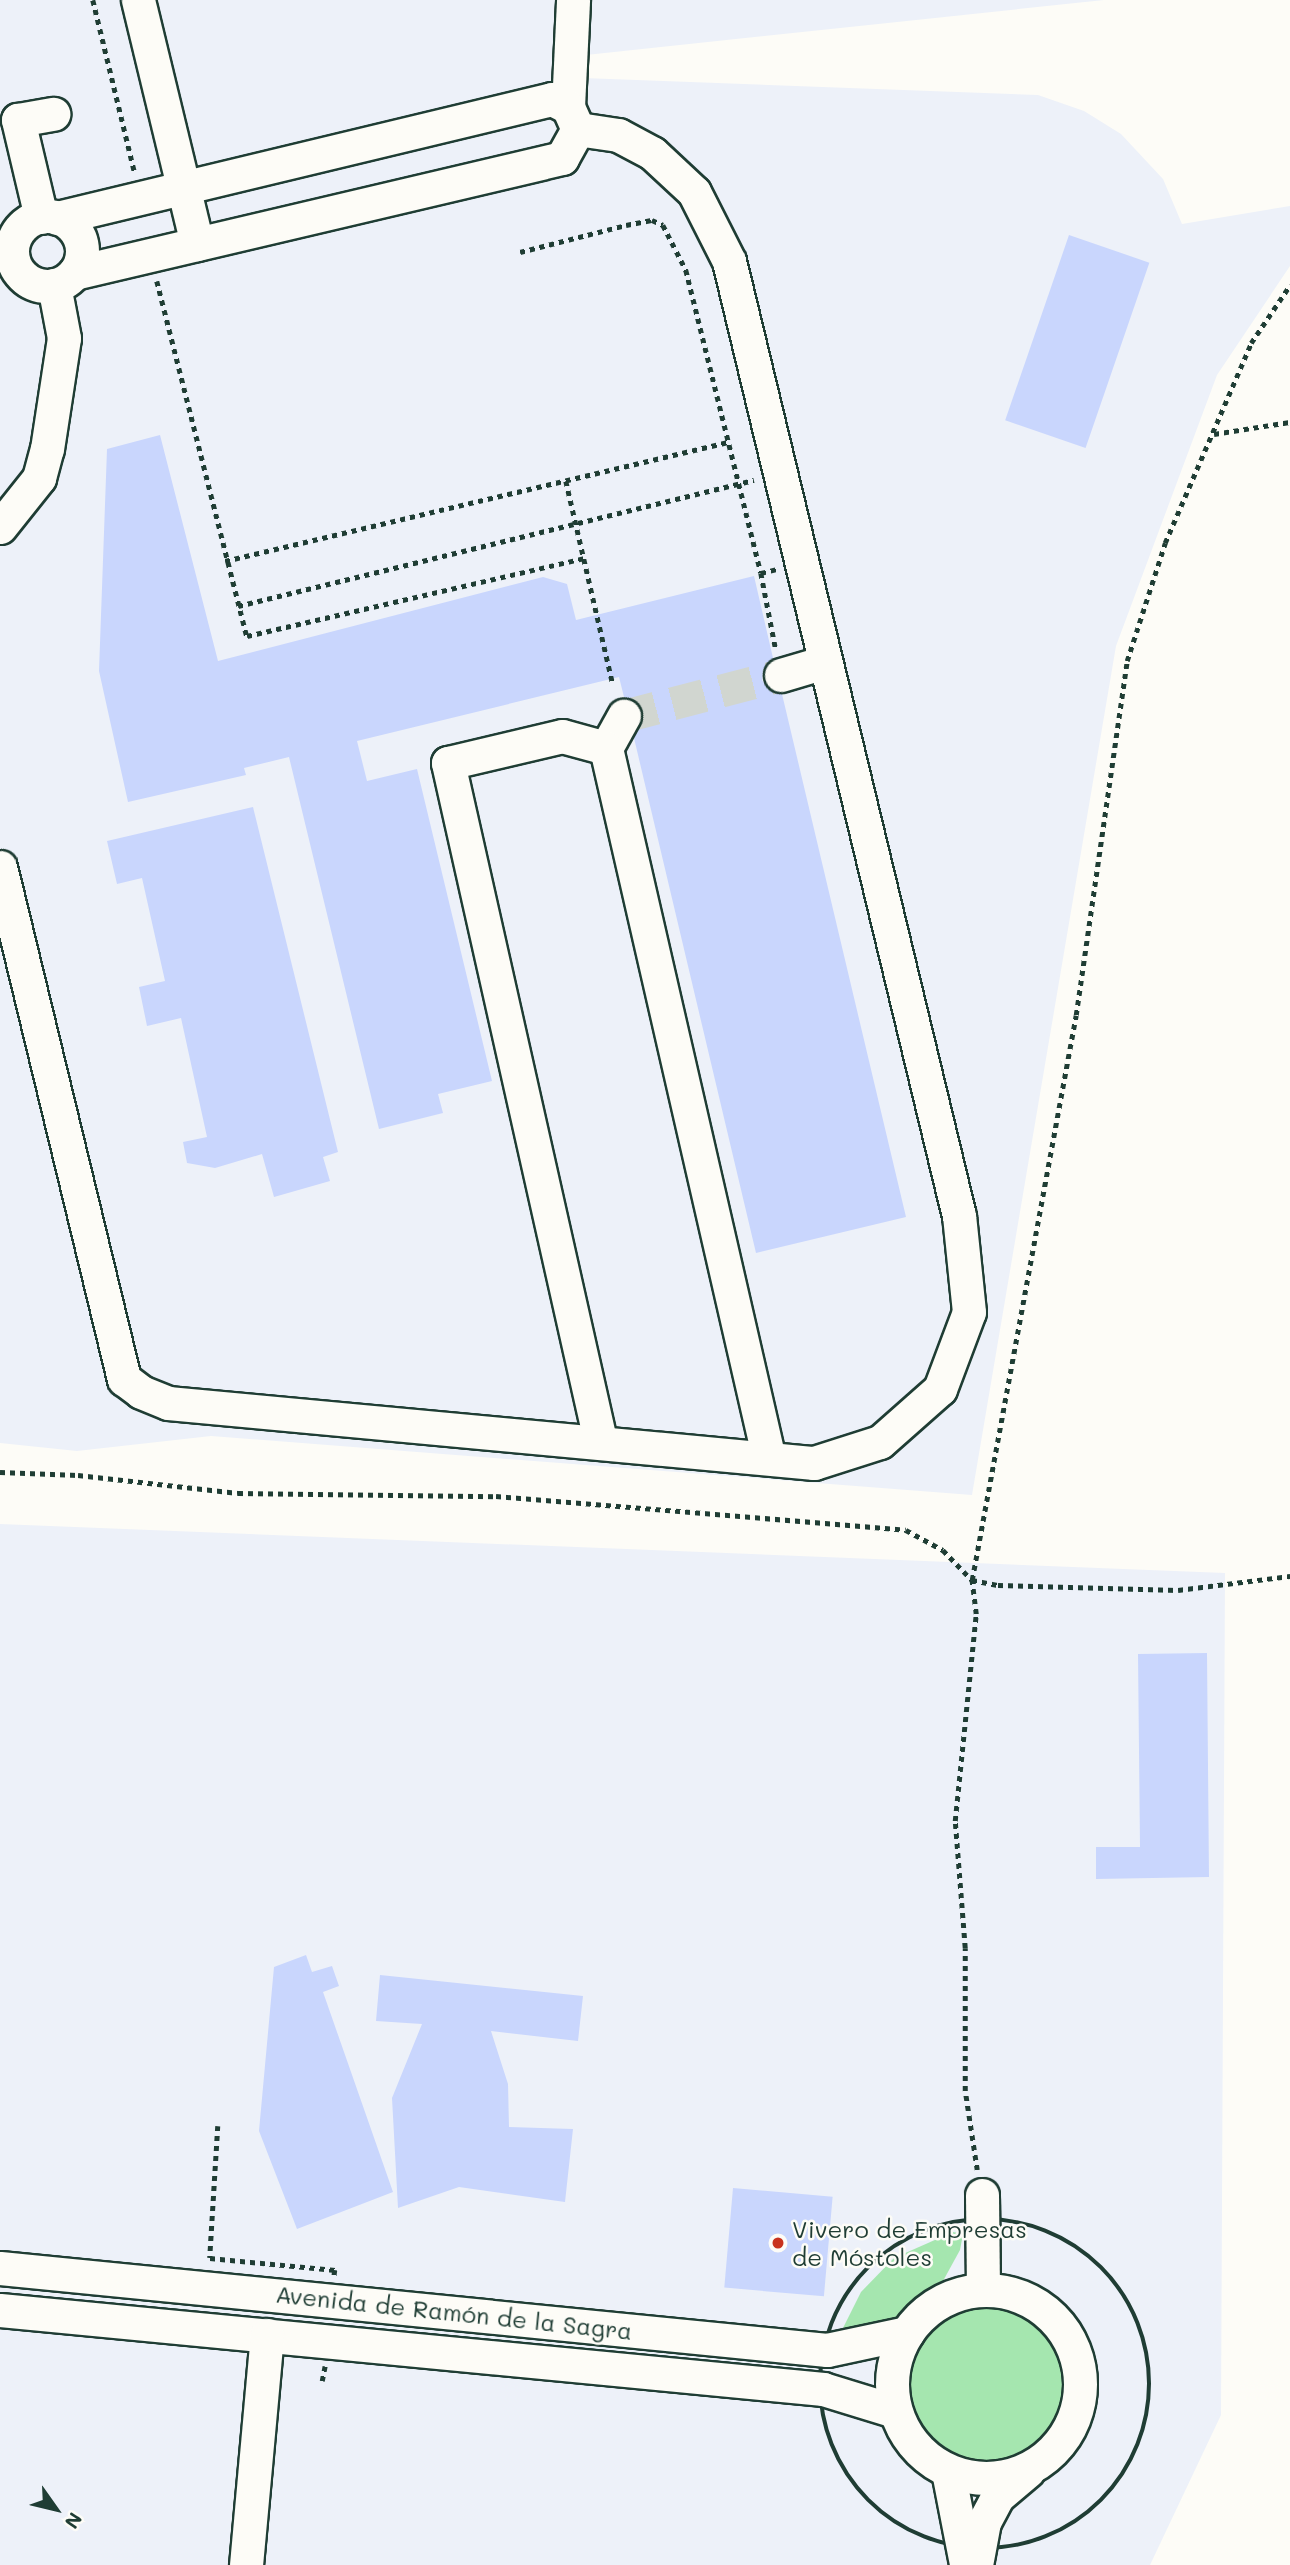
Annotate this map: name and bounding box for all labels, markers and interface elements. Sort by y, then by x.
place label: Vivero de Empresas de Móstoles [792,2215,1027,2271]
marker: Vivero de Empresas de Móstoles [770,2235,786,2251]
street label: Avenida de Ramón de la Sagra [274,2279,634,2345]
north arrow [21,2474,91,2544]
text: N [59,2508,88,2534]

